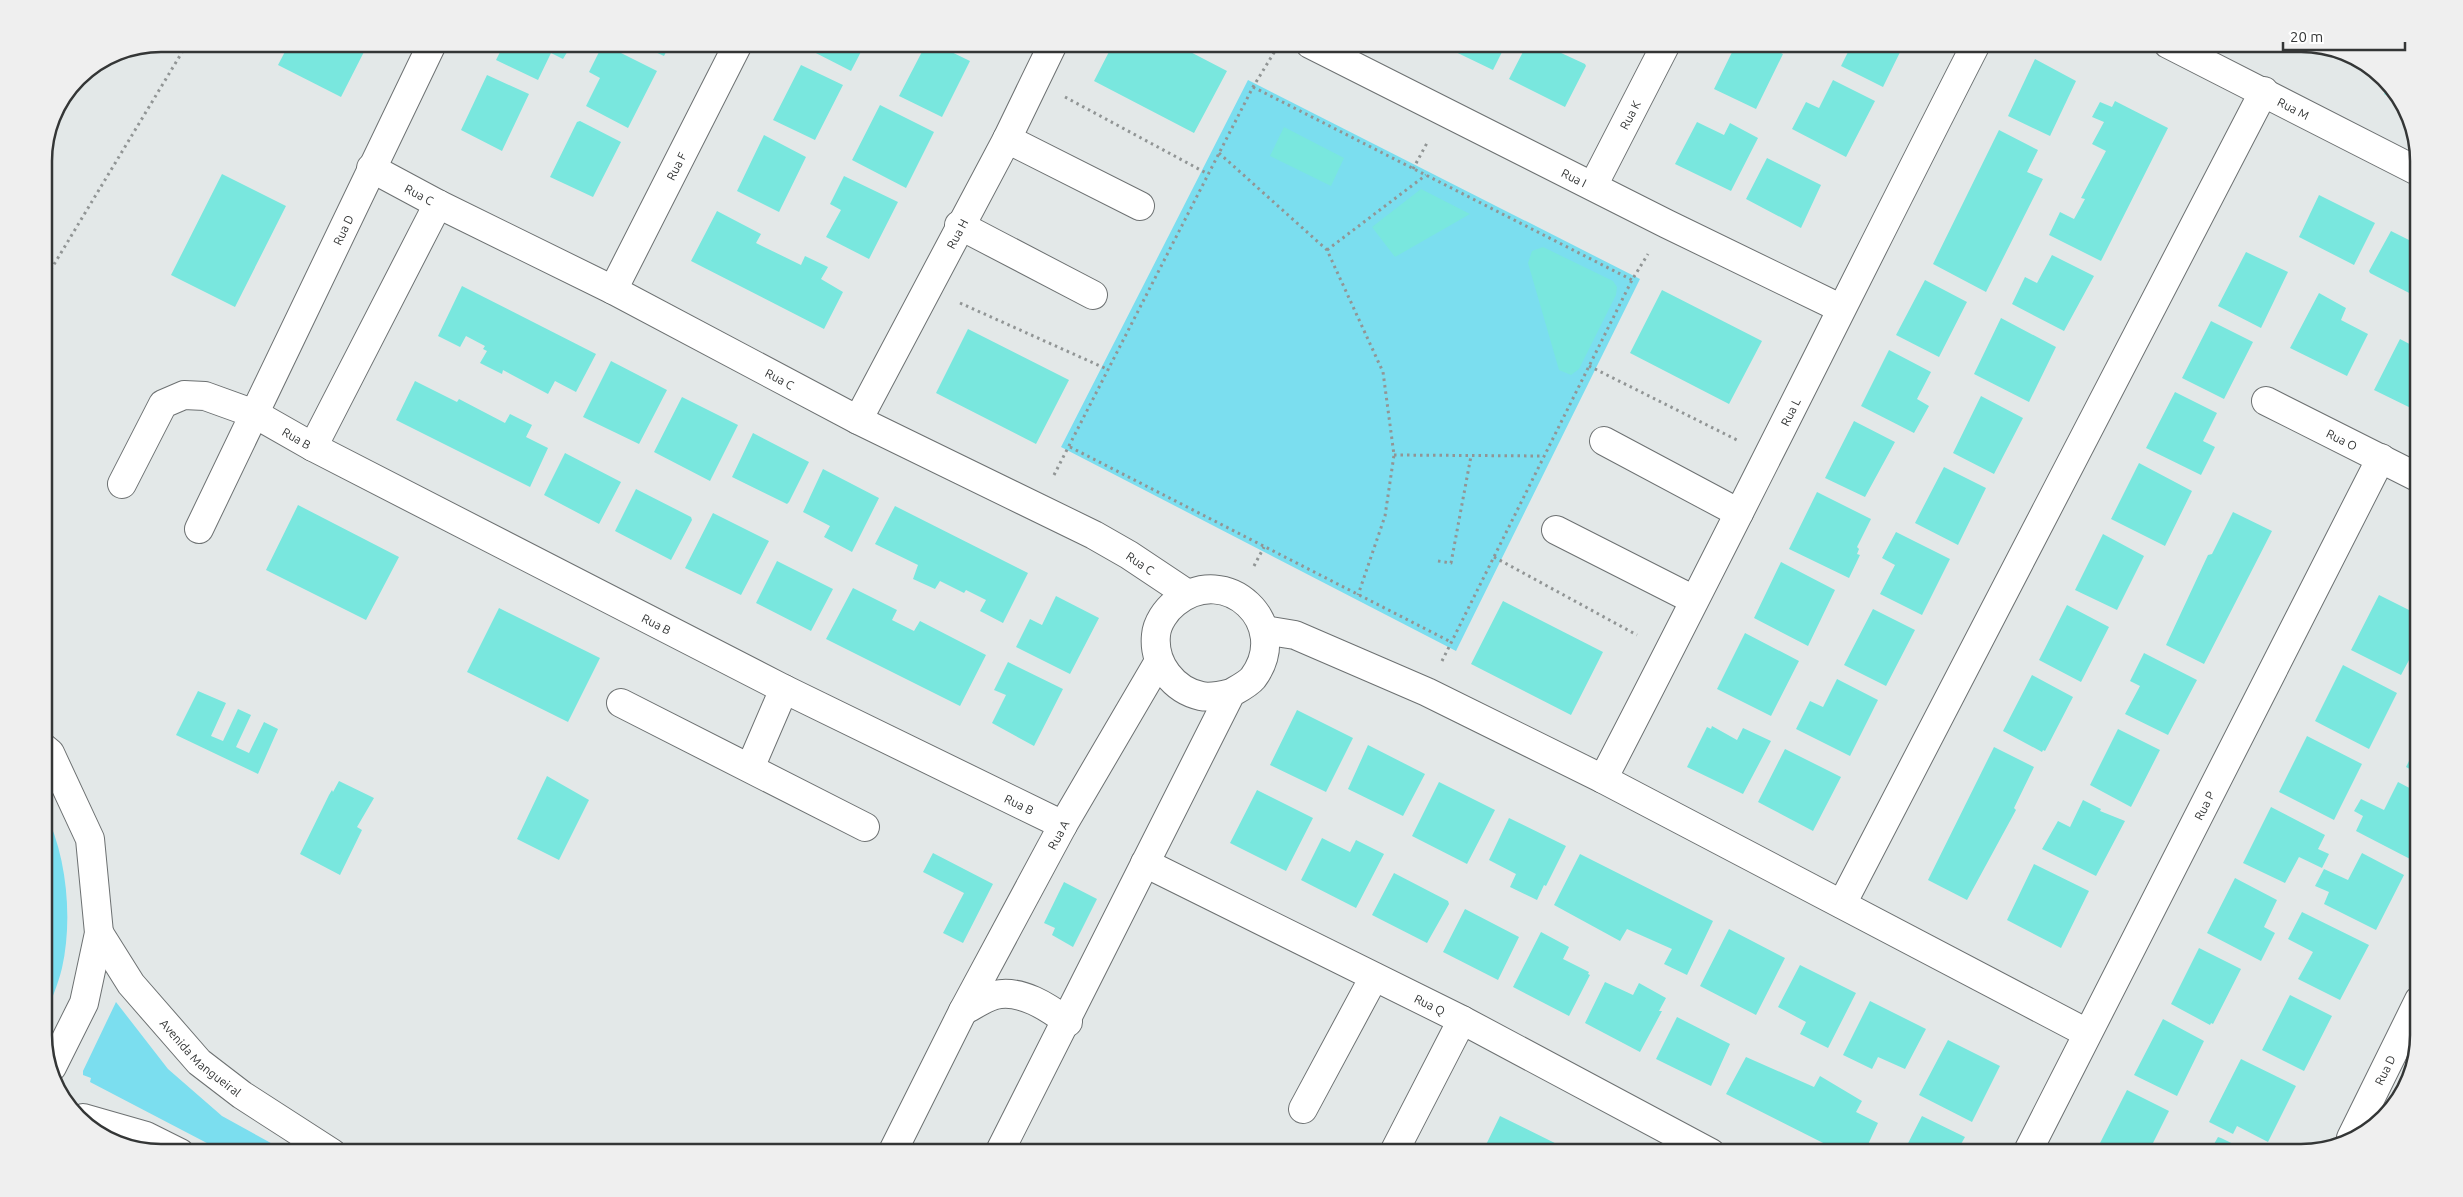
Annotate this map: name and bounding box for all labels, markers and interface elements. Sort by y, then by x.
scale bar [2283,20,2406,52]
text: 20 m [2290,28,2323,45]
street label: Rua M [2276,95,2312,122]
street label: Rua K [1617,98,1643,131]
street label: Rua F [663,150,688,182]
street label: Rua I [1560,166,1589,189]
street label: Rua C [403,181,437,207]
street label: Rua D [330,213,356,247]
street label: Rua H [944,217,970,251]
street label: Rua C [763,366,797,392]
street label: Rua L [1778,396,1802,428]
street label: Rua B [280,424,313,451]
street label: Rua O [2324,426,2359,452]
street label: Rua C [1124,549,1157,577]
street label: Rua B [640,611,673,636]
street label: Rua P [2191,789,2217,822]
street label: Rua B [1003,791,1036,816]
street label: Rua A [1045,818,1071,851]
street label: Rua Q [1412,991,1447,1017]
street label: Avenida Mangueiral [158,1016,244,1099]
street label: Rua D [2372,1053,2397,1087]

